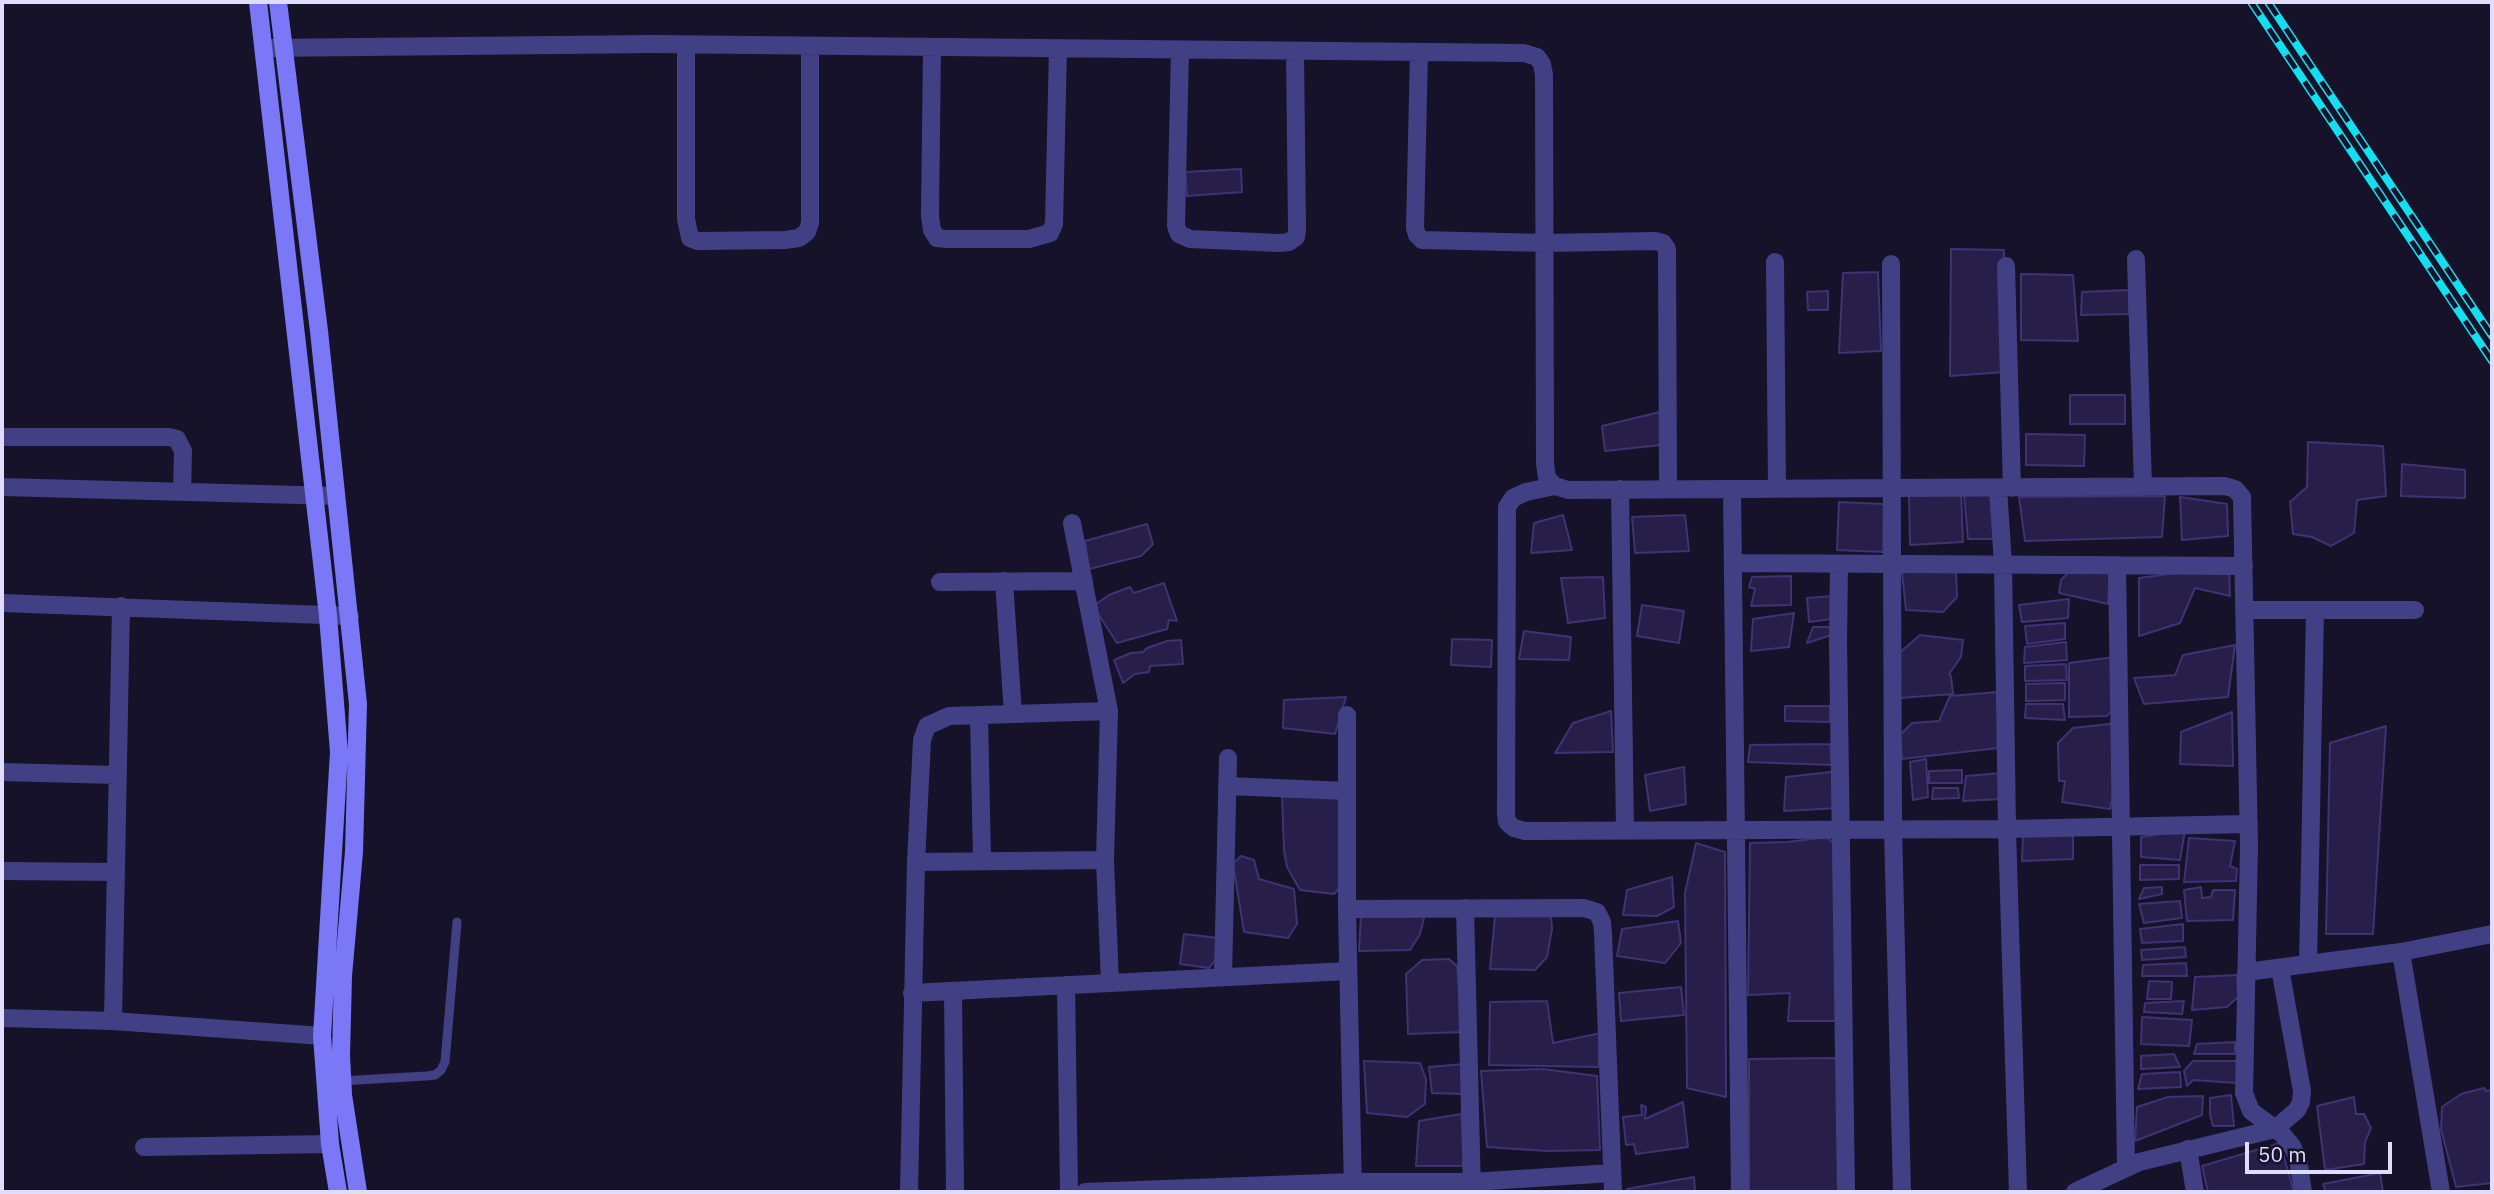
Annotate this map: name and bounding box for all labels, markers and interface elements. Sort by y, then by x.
scale bar [2249,1128,2396,1172]
text: 50 m [2258,1140,2307,1168]

